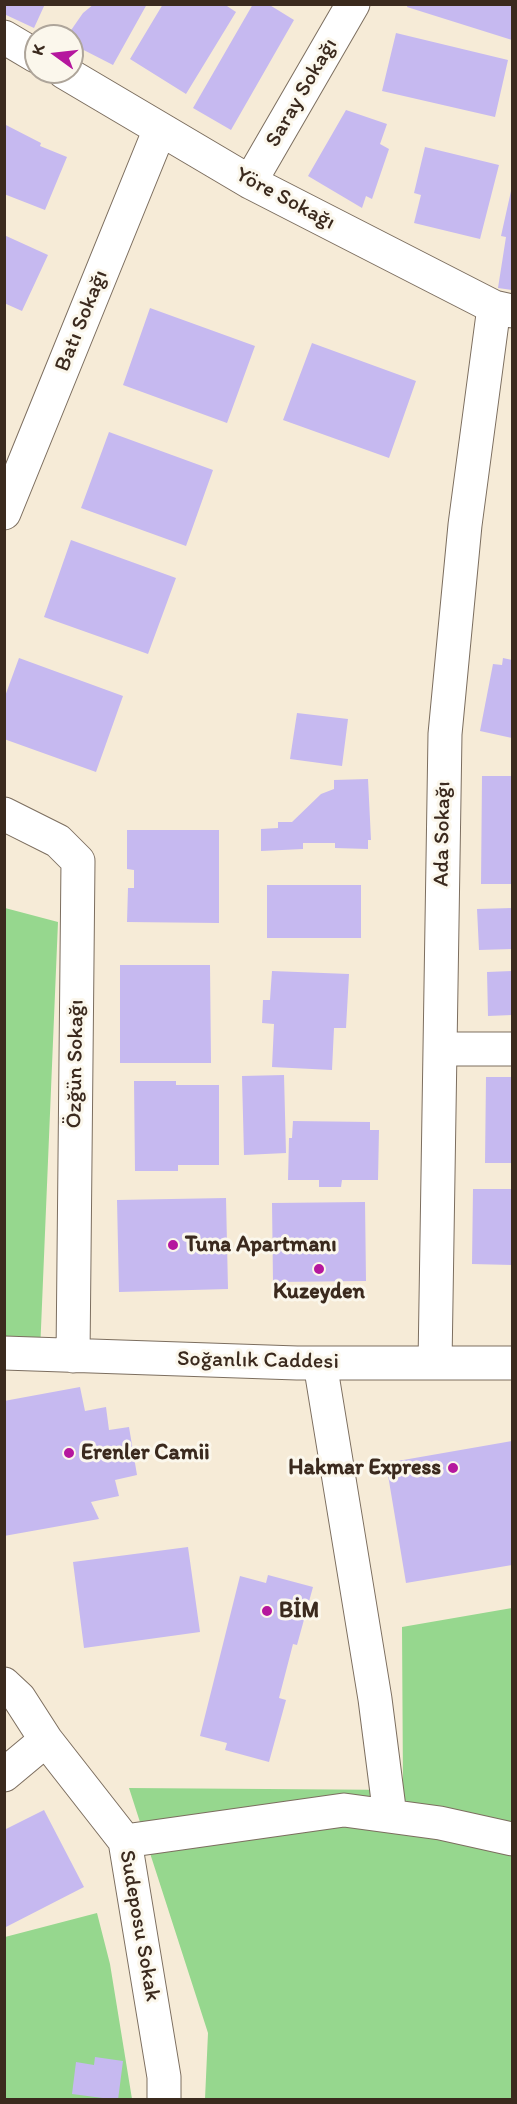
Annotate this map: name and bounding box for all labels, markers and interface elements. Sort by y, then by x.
north arrow [24,24,84,84]
street label: Saray Sokağı [260,34,344,152]
text: K [28,42,49,57]
street label: Yöre Sokağı [231,162,339,236]
street label: Batı Sokağı [50,266,114,376]
street label: Ada Sokağı [429,781,457,887]
street label: Özğün Sokağı [62,999,90,1129]
place label: Tuna Apartmanı [185,1232,337,1258]
marker: Tuna Apartmanı [166,1238,180,1252]
marker: Kuzeyden [312,1262,326,1276]
place label: Kuzeyden [273,1279,365,1305]
street label: Soğanlık Caddesi [177,1346,339,1376]
place label: Erenler Camii [81,1440,210,1466]
marker: Erenler Camii [62,1446,76,1460]
place label: Hakmar Express [288,1455,441,1481]
marker: Hakmar Express [446,1461,460,1475]
place label: BİM [279,1598,319,1624]
marker: BİM [260,1604,274,1618]
street label: Sudeposu Sokak [113,1848,165,2004]

